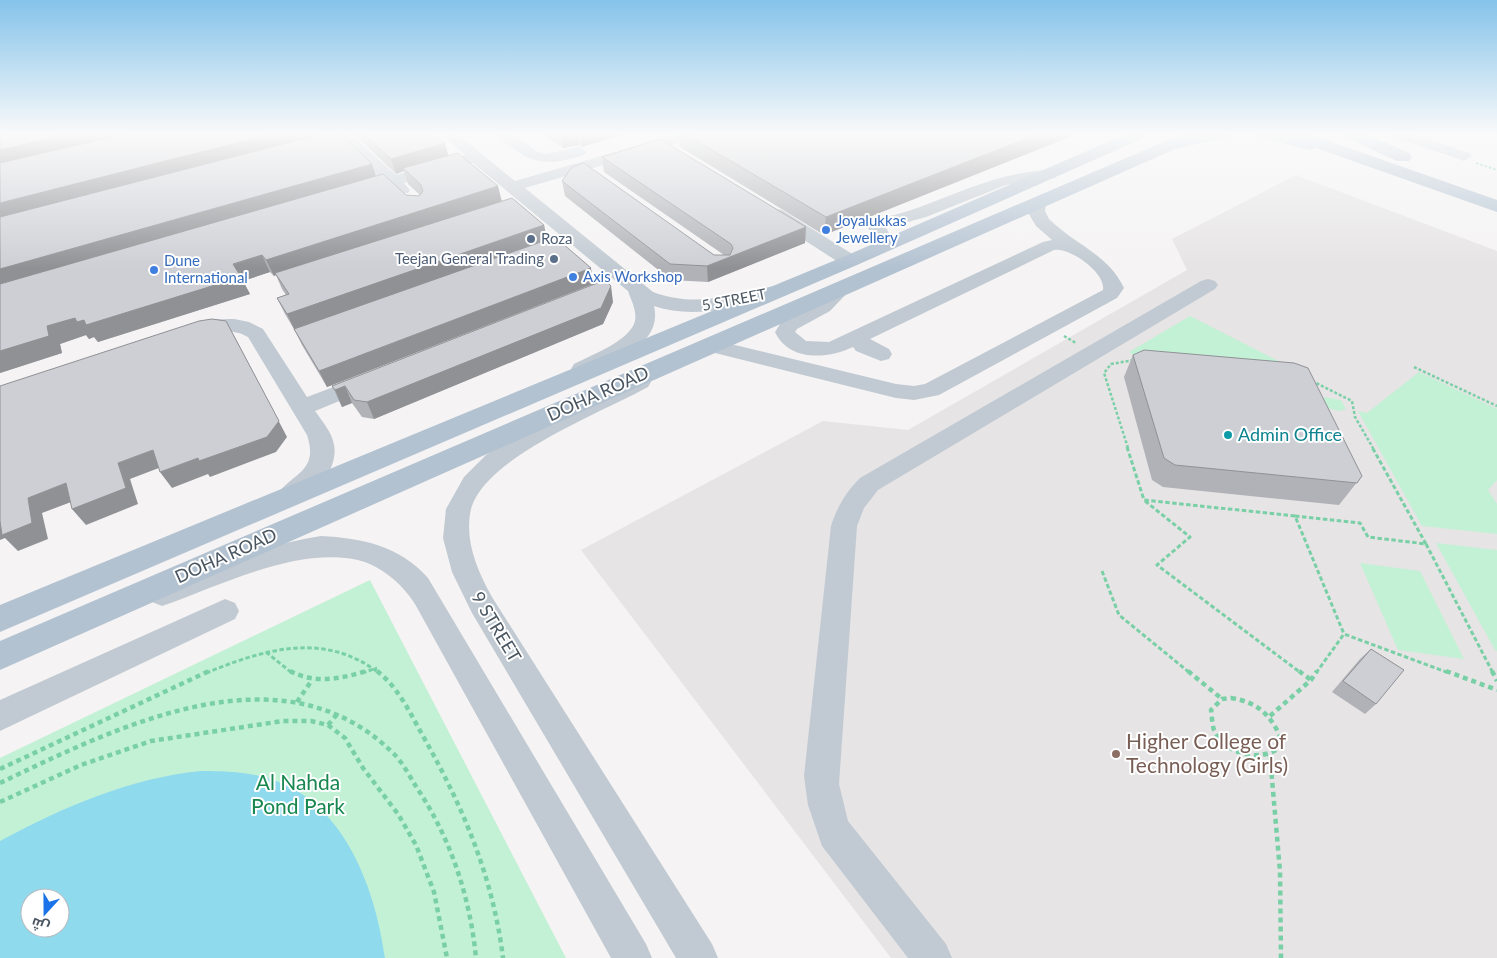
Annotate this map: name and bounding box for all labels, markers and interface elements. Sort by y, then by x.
place label: Joyalukkas Jewellery [836,211,906,246]
marker: Joyalukkas Jewellery [820,224,832,236]
place label: Roza [541,229,573,247]
marker: Roza [525,233,537,245]
place label: Teejan General Trading [395,249,544,267]
place label: Dune International [164,251,248,286]
marker: Teejan General Trading [548,253,560,265]
marker: Dune International [148,264,160,276]
place label: Axis Workshop [583,267,682,285]
marker: Axis Workshop [567,271,579,283]
street label: 5 STREET [700,284,768,314]
street label: DOHA ROAD [543,361,652,425]
place label: Admin Office [1238,423,1342,445]
marker: Admin Office [1222,429,1234,441]
street label: DOHA ROAD [171,523,280,587]
street label: 9 STREET [467,587,527,666]
place label: Higher College of Technology (Girls) [1126,728,1288,777]
marker: Higher College of Technology (Girls) [1110,748,1122,760]
park label: Al Nahda Pond Park [251,769,345,818]
north arrow [20,888,70,938]
text: ش [29,914,52,937]

